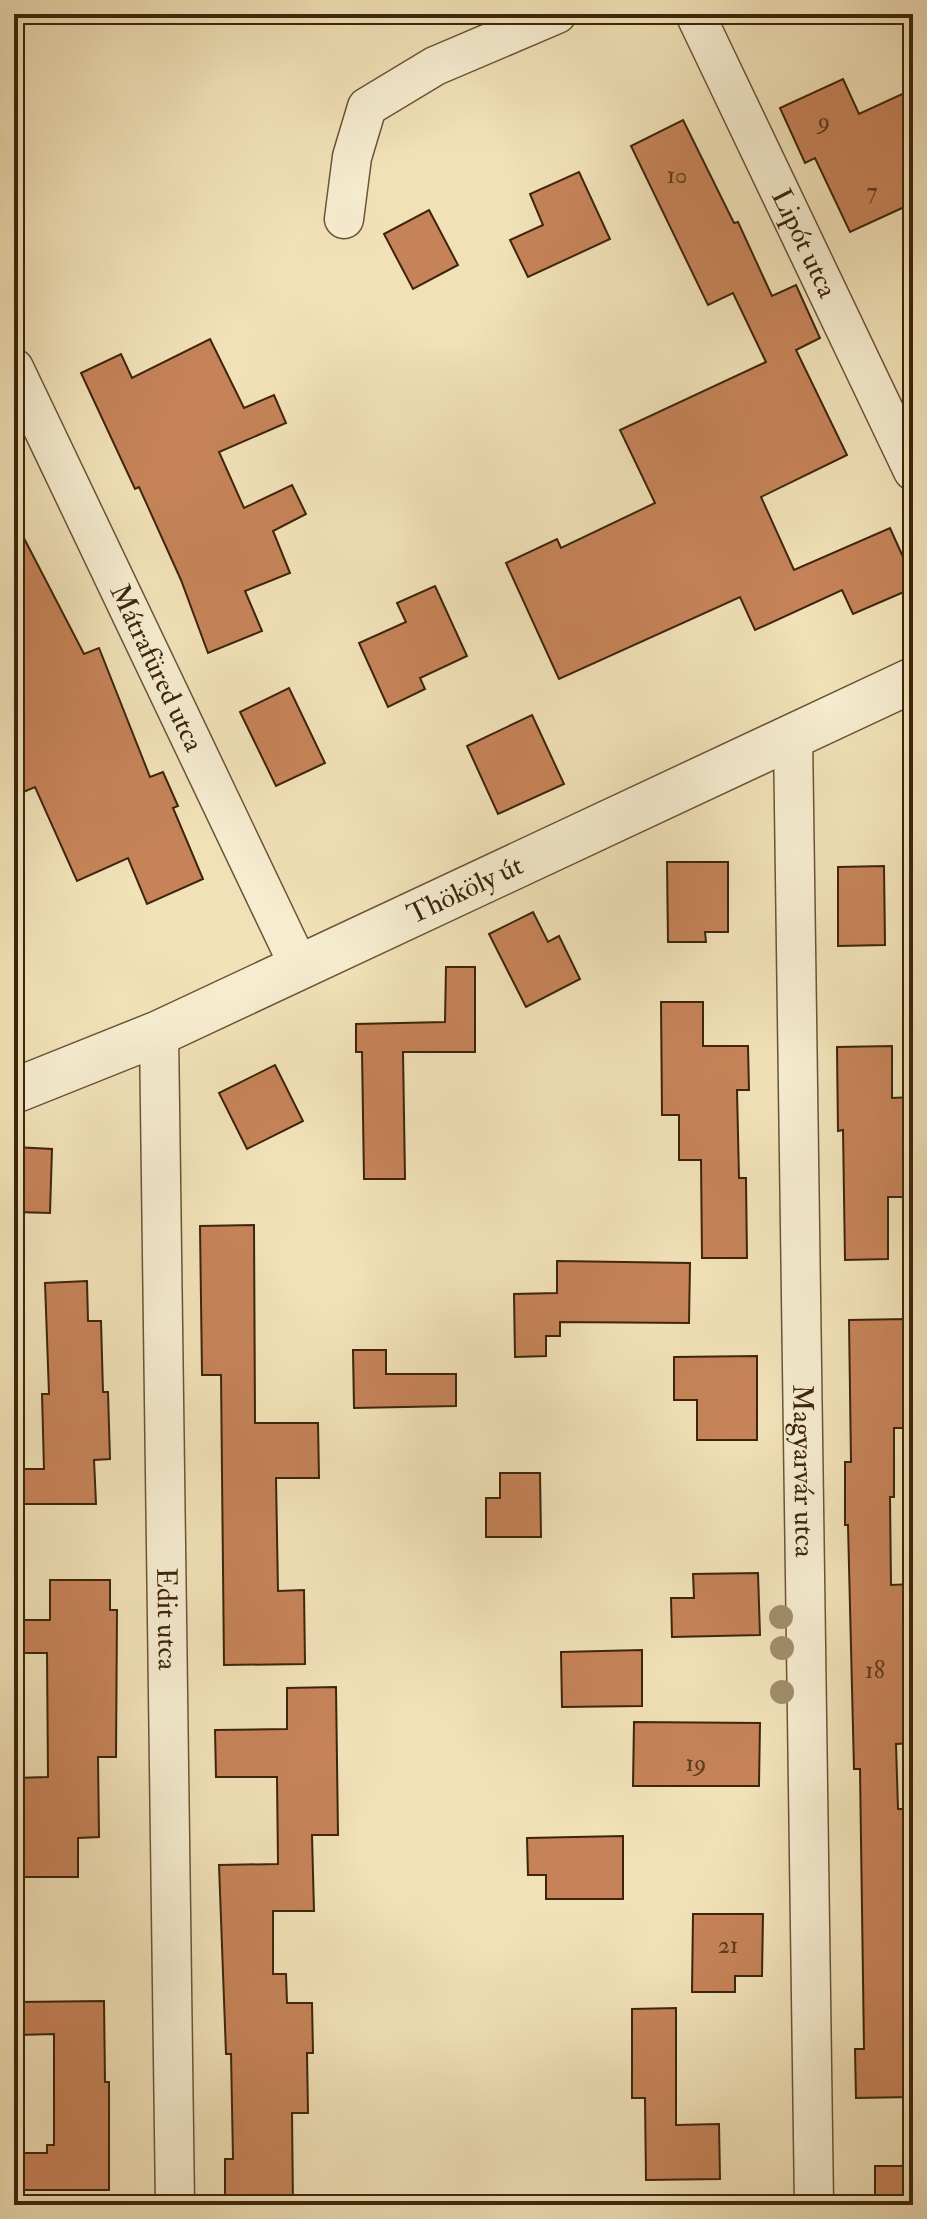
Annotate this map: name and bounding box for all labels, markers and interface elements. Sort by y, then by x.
house number: 9 [816,106,830,137]
house number: 10 [667,160,687,191]
house number: 7 [866,176,878,207]
street label: Lipót utca [763,183,845,304]
street label: Mátrafüred utca [102,578,212,757]
street label: Thököly út [401,848,528,932]
street label: Magyarvár utca [785,1384,822,1558]
street label: Edit utca [149,1567,185,1671]
house number: 18 [865,1655,885,1686]
house number: 19 [686,1748,706,1779]
house number: 21 [718,1930,738,1961]

